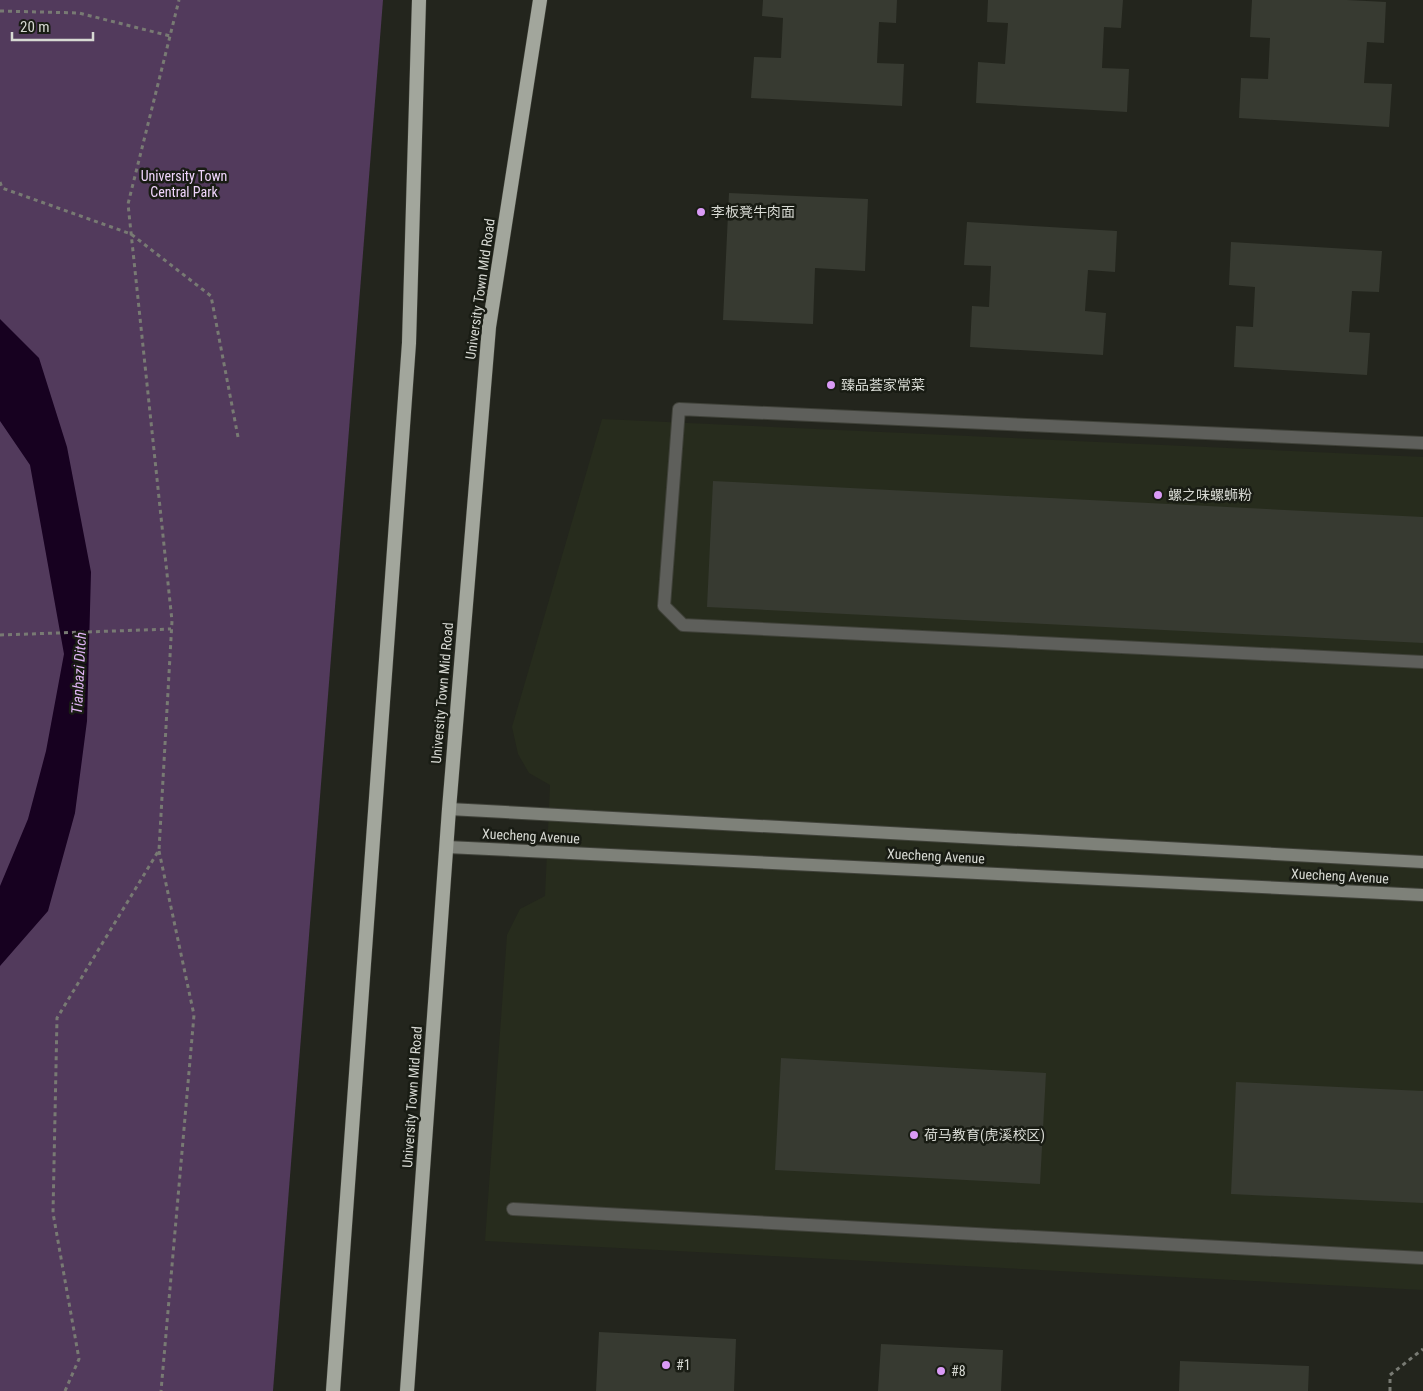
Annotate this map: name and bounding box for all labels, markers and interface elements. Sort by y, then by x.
scale bar [12,10,94,42]
text: 20 m [20,18,50,36]
park label: University Town Central Park [141,168,227,200]
place label: 李板凳牛肉面 [711,204,795,220]
marker: 李板凳牛肉面 [695,206,707,218]
street label: University Town Mid Road [462,218,498,360]
place label: 臻品荟家常菜 [841,377,925,393]
marker: 臻品荟家常菜 [825,379,837,391]
place label: 螺之味螺蛳粉 [1168,487,1252,503]
marker: 螺之味螺蛳粉 [1152,489,1164,501]
street label: University Town Mid Road [428,622,456,764]
water label: Tianbazi Ditch [68,632,90,714]
street label: Xuecheng Avenue [482,825,581,847]
street label: Xuecheng Avenue [887,845,986,867]
street label: Xuecheng Avenue [1291,865,1390,887]
street label: University Town Mid Road [399,1026,425,1168]
place label: 荷马教育(虎溪校区) [924,1127,1045,1144]
marker: 荷马教育(虎溪校区) [908,1129,920,1141]
place label: #1 [676,1357,691,1373]
marker: #1 [660,1359,672,1371]
place label: #8 [951,1363,966,1379]
marker: #8 [935,1365,947,1377]

